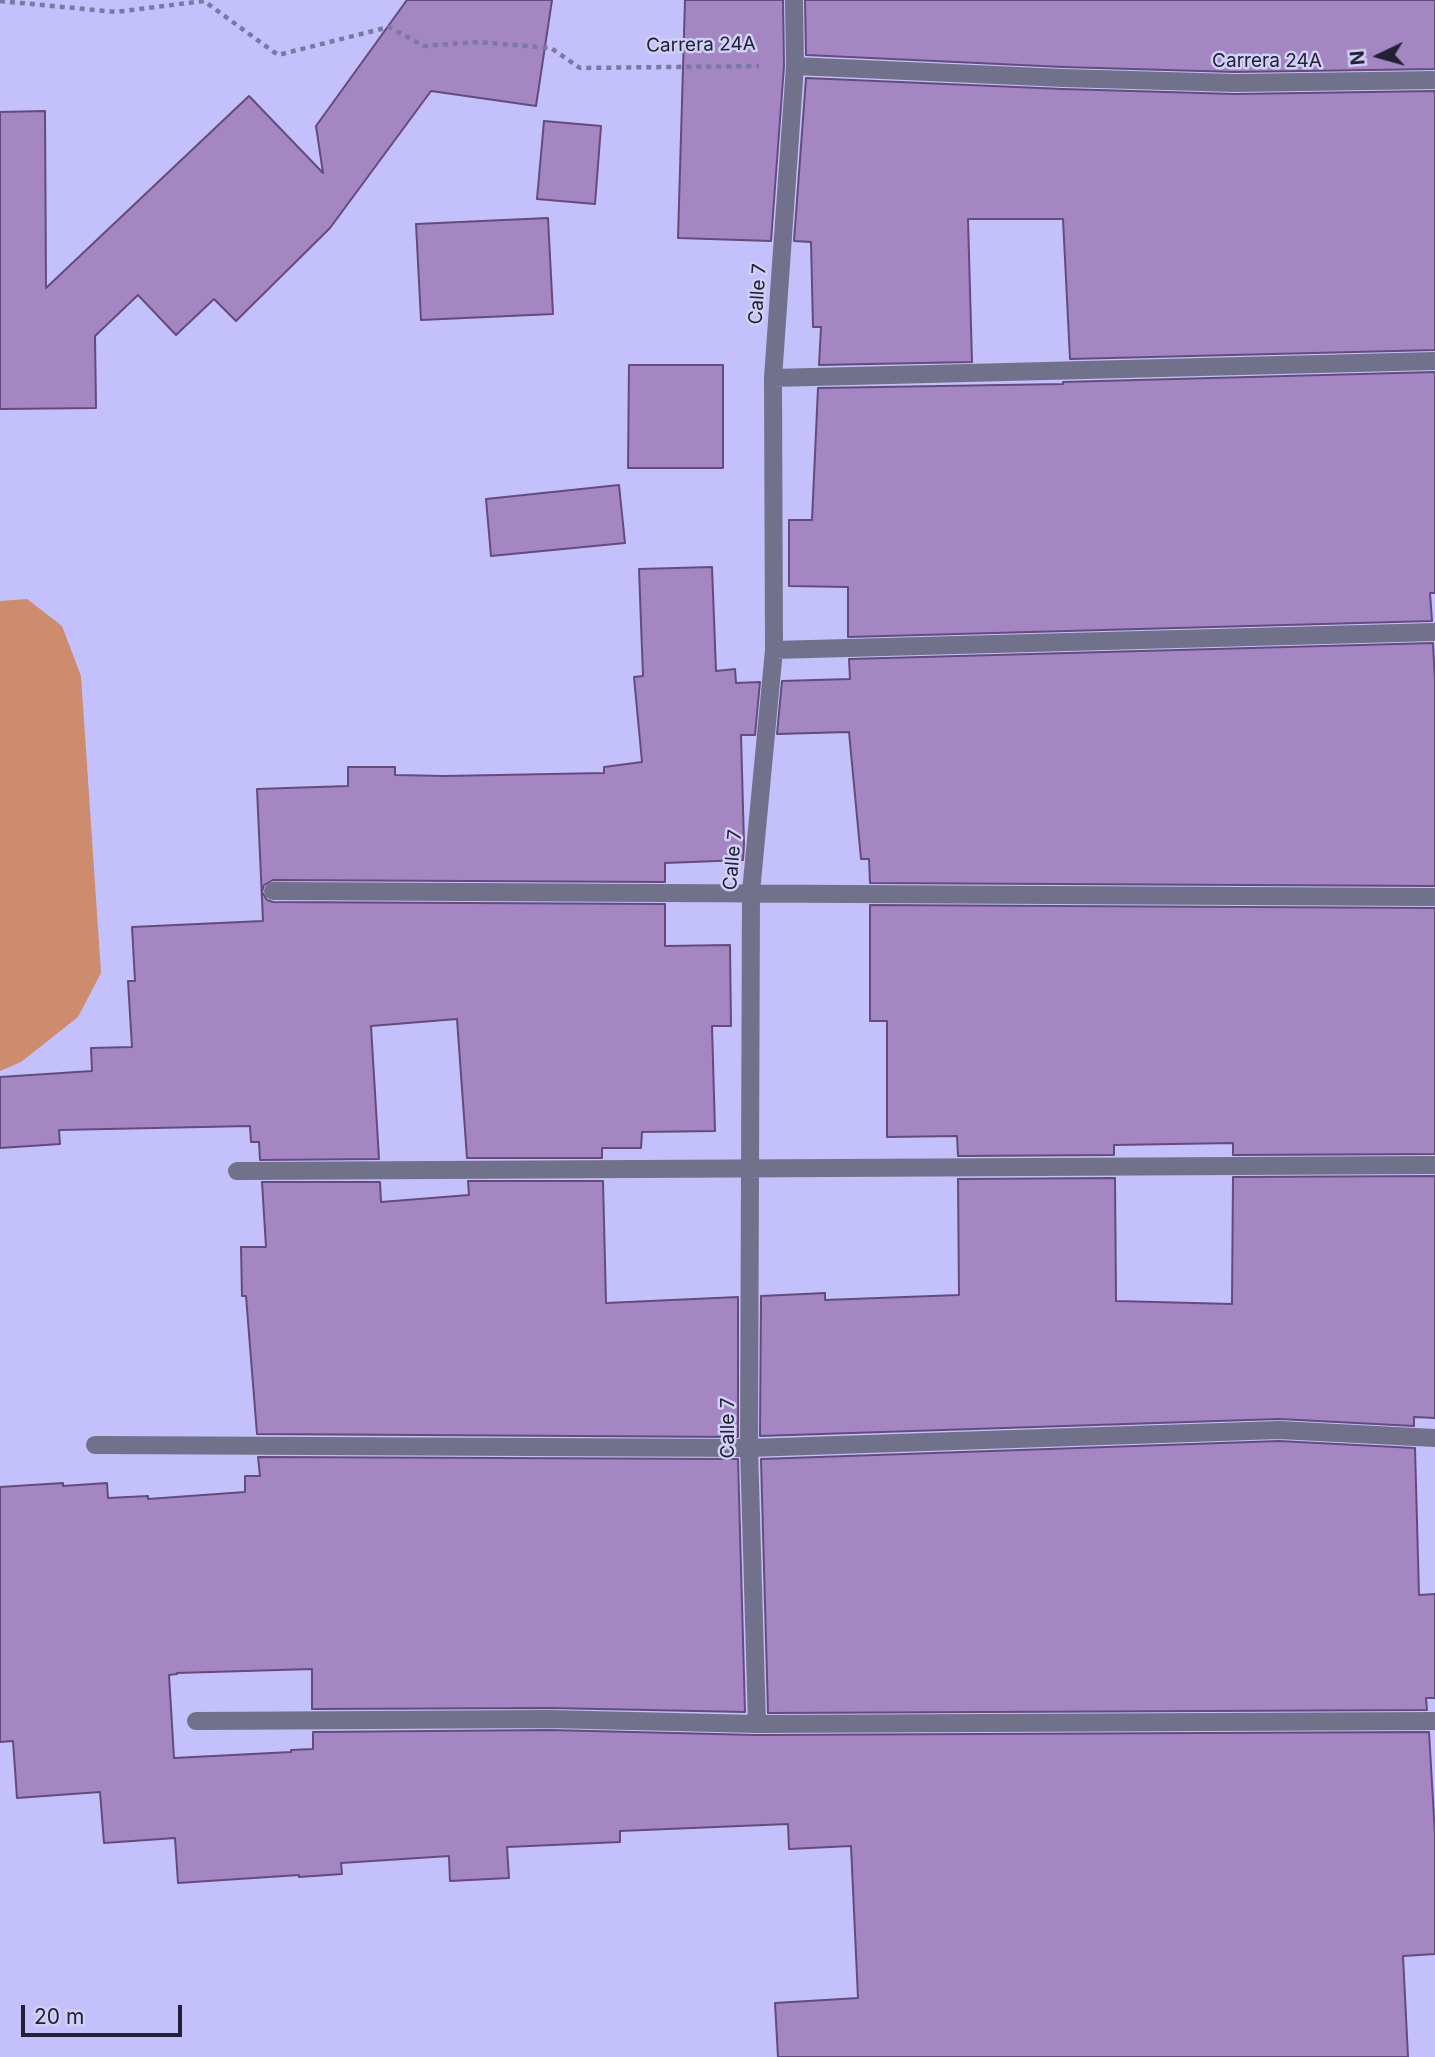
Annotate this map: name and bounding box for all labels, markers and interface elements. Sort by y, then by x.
north arrow [1344,21,1414,91]
street label: Carrera 24A [646,33,756,57]
street label: Carrera 24A [1212,50,1322,72]
text: N [1345,50,1370,66]
street label: Calle 7 [745,263,771,325]
street label: Calle 7 [719,829,747,891]
street label: Calle 7 [717,1398,739,1458]
scale bar [24,1990,186,2034]
text: 20 m [34,2004,84,2029]

